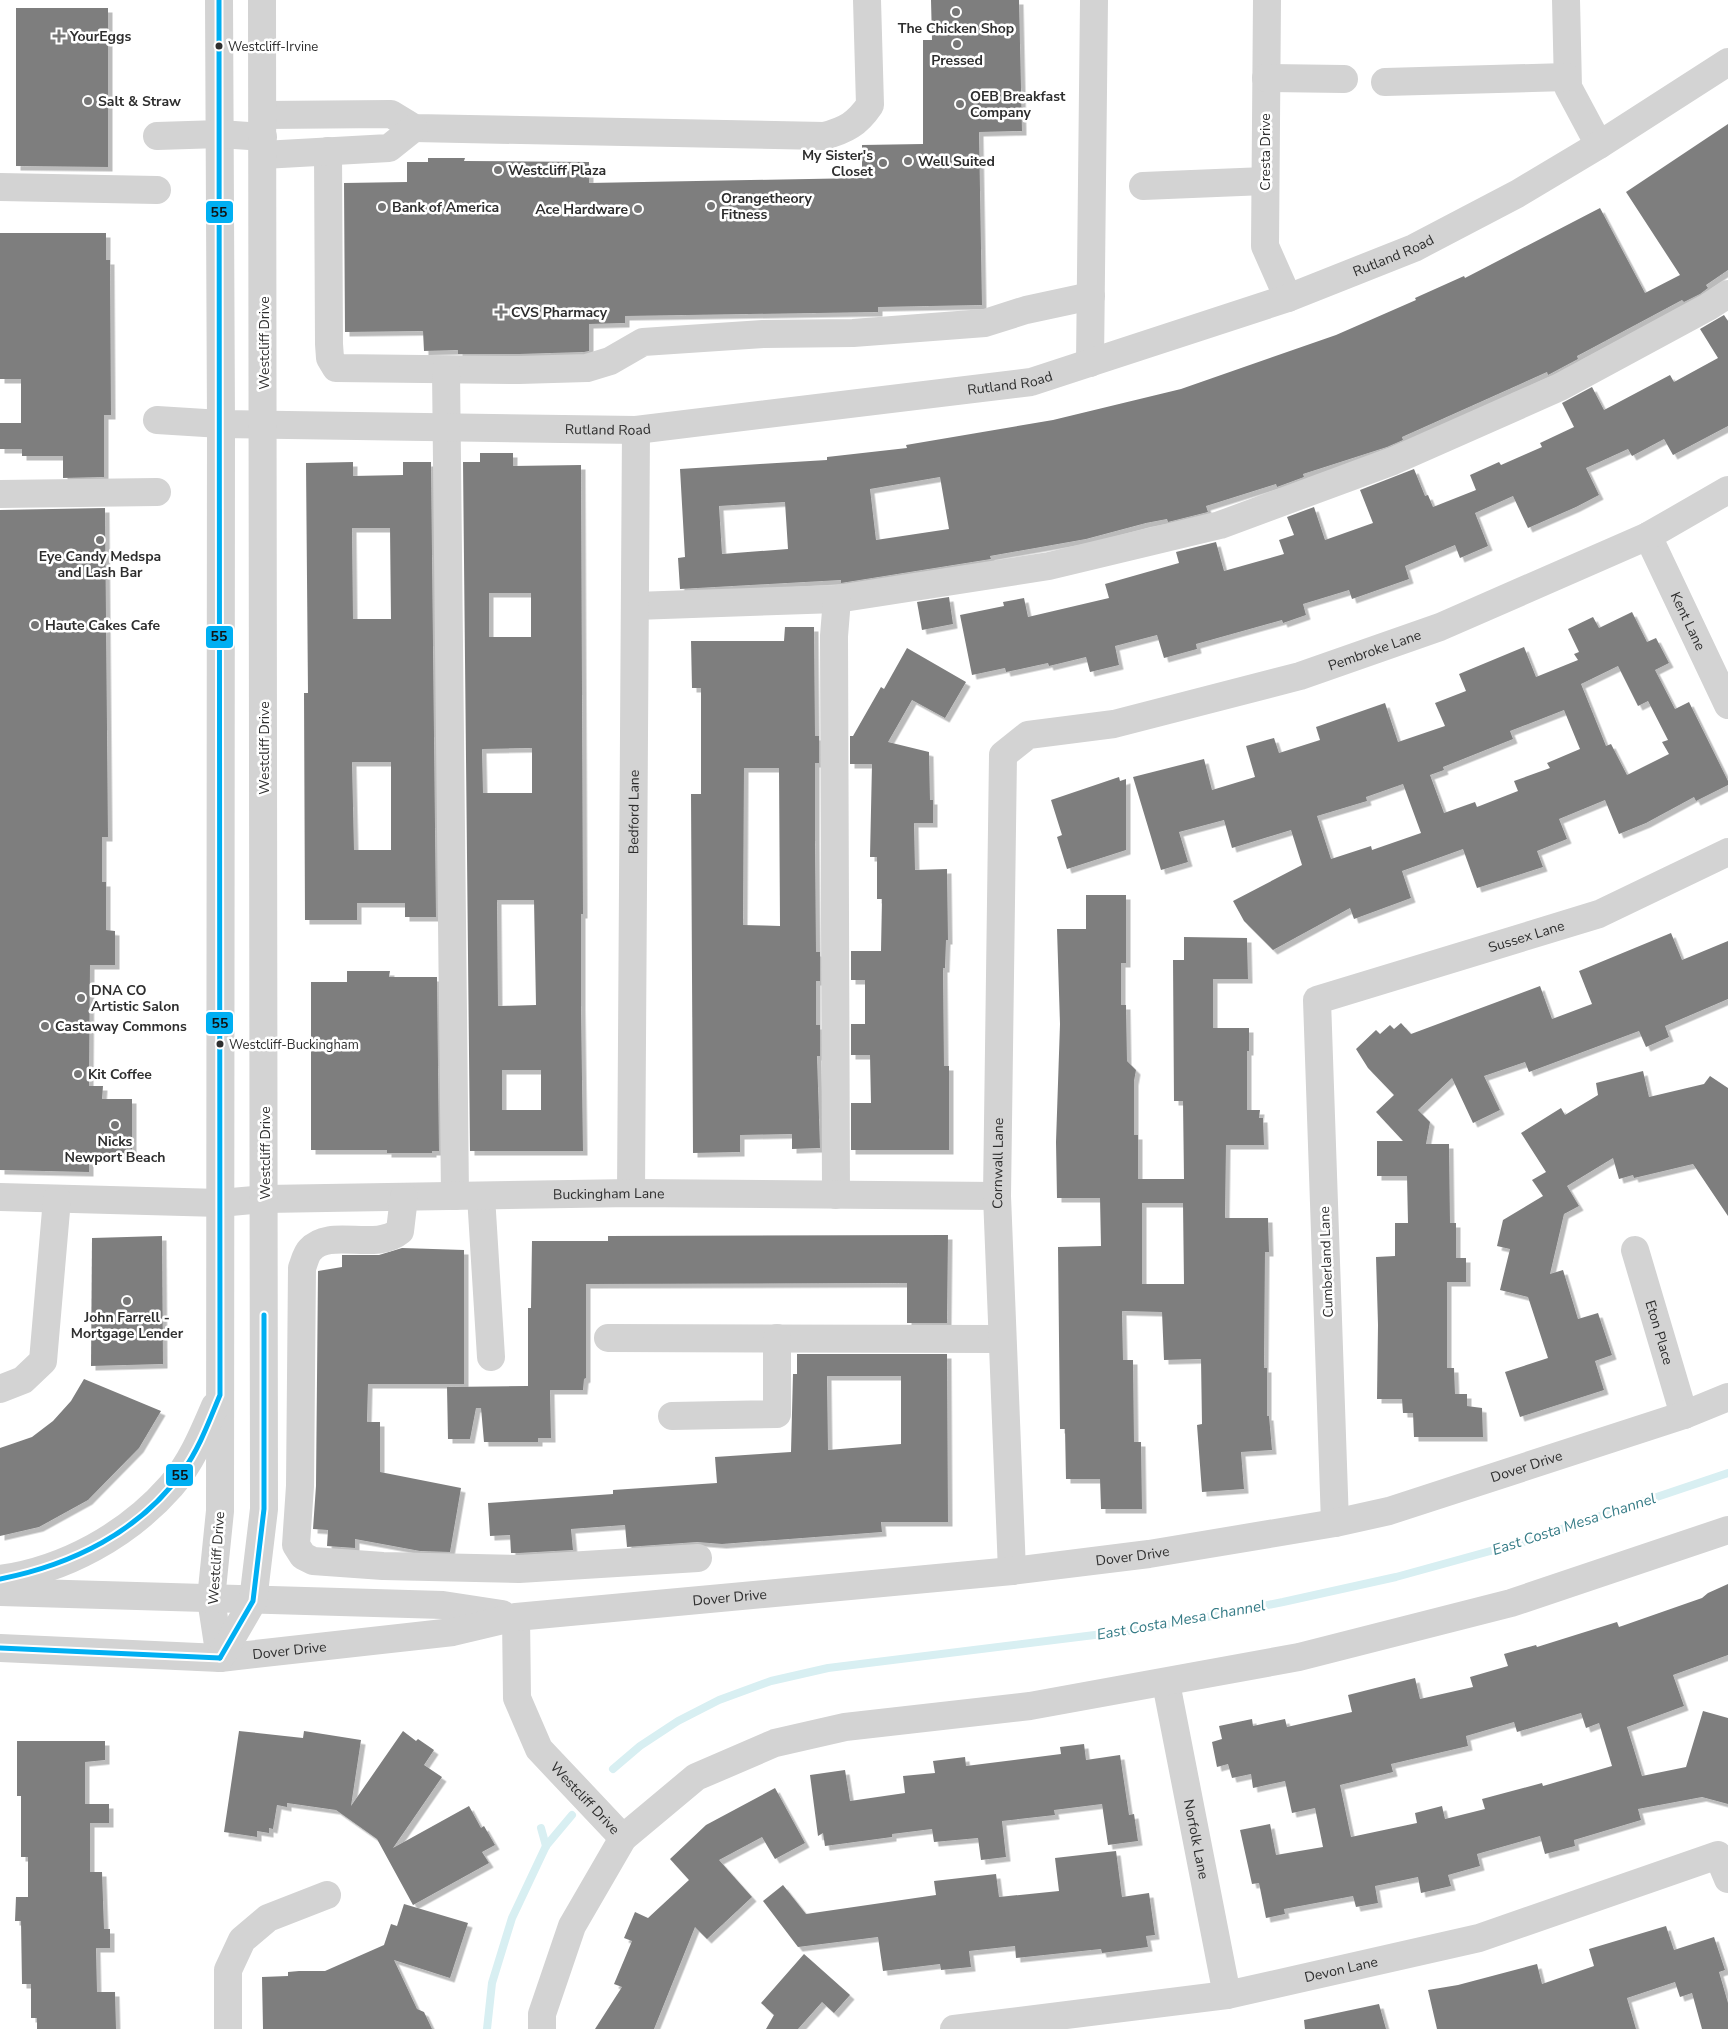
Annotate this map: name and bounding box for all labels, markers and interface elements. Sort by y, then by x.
marker: The Chicken Shop [950,6,962,18]
place label: The Chicken Shop [898,19,1014,38]
place label: YourEggs [69,27,131,46]
marker: YourEggs [52,29,66,43]
place label: Westcliff-Irvine [228,38,318,56]
marker: Pressed [951,38,963,50]
marker: Westcliff-Irvine [214,41,224,51]
place label: Pressed [931,51,983,70]
place label: OEB Breakfast Company [970,87,1066,122]
place label: Salt & Straw [98,92,181,111]
marker: Salt & Straw [82,95,94,107]
marker: OEB Breakfast Company [954,98,966,110]
street label: Cresta Drive [1256,113,1275,191]
place label: My Sister's Closet [802,146,874,181]
place label: Well Suited [918,152,995,171]
marker: Well Suited [902,155,914,167]
marker: My Sister's Closet [877,157,889,169]
place label: Westcliff Plaza [508,161,606,180]
marker: Westcliff Plaza [492,164,504,176]
place label: Orangetheory Fitness [721,189,812,224]
place label: Bank of America [392,198,499,217]
line badge: 55 [205,200,234,224]
place label: Ace Hardware [535,200,628,219]
marker: Orangetheory Fitness [705,200,717,212]
marker: Bank of America [376,201,388,213]
text: 55 [211,203,227,222]
marker: Ace Hardware [632,203,644,215]
street label: Rutland Road [1350,230,1437,281]
street label: Westcliff Drive [255,296,274,390]
place label: CVS Pharmacy [511,303,608,322]
marker: CVS Pharmacy [495,306,507,318]
street label: Rutland Road [966,367,1055,400]
street label: Rutland Road [565,419,652,440]
marker: Eye Candy Medspa and Lash Bar [94,534,106,546]
place label: Eye Candy Medspa and Lash Bar [39,547,161,582]
street label: Kent Lane [1666,589,1710,654]
place label: Haute Cakes Cafe [45,616,161,635]
marker: Haute Cakes Cafe [29,619,41,631]
line badge: 55 [205,625,234,649]
street label: Pembroke Lane [1326,625,1424,675]
text: 55 [211,627,227,646]
street label: Westcliff Drive [255,701,274,795]
street label: Bedford Lane [624,770,644,854]
street label: Sussex Lane [1486,916,1567,957]
place label: DNA CO Artistic Salon [91,981,179,1016]
marker: DNA CO Artistic Salon [75,992,87,1004]
line badge: 55 [205,1011,234,1035]
text: 55 [212,1014,228,1033]
place label: Castaway Commons [55,1017,187,1036]
marker: Castaway Commons [39,1020,51,1032]
place label: Westcliff-Buckingham [229,1036,359,1054]
marker: Westcliff-Buckingham [215,1039,225,1049]
place label: Kit Coffee [88,1065,152,1084]
marker: Kit Coffee [72,1068,84,1080]
street label: Westcliff Drive [256,1106,275,1200]
street label: Cornwall Lane [988,1118,1008,1209]
marker: Nicks Newport Beach [109,1119,121,1131]
place label: Nicks Newport Beach [64,1132,166,1167]
street label: Buckingham Lane [553,1184,665,1204]
street label: Cumberland Lane [1315,1206,1338,1318]
marker: John Farrell - Mortgage Lender [121,1295,133,1307]
street label: Eton Place [1640,1298,1678,1367]
place label: John Farrell - Mortgage Lender [71,1308,184,1343]
street label: Dover Drive [1488,1446,1565,1487]
line badge: 55 [165,1463,194,1487]
text: 55 [172,1466,188,1485]
water label: East Costa Mesa Channel [1490,1488,1658,1560]
street label: Westcliff Drive [204,1511,229,1605]
street label: Dover Drive [1094,1542,1171,1571]
street label: Dover Drive [692,1585,768,1611]
water label: East Costa Mesa Channel [1095,1595,1267,1645]
street label: Dover Drive [251,1637,327,1664]
street label: Westcliff Drive [546,1758,624,1839]
street label: Norfolk Lane [1179,1798,1213,1881]
street label: Devon Lane [1303,1952,1380,1987]

